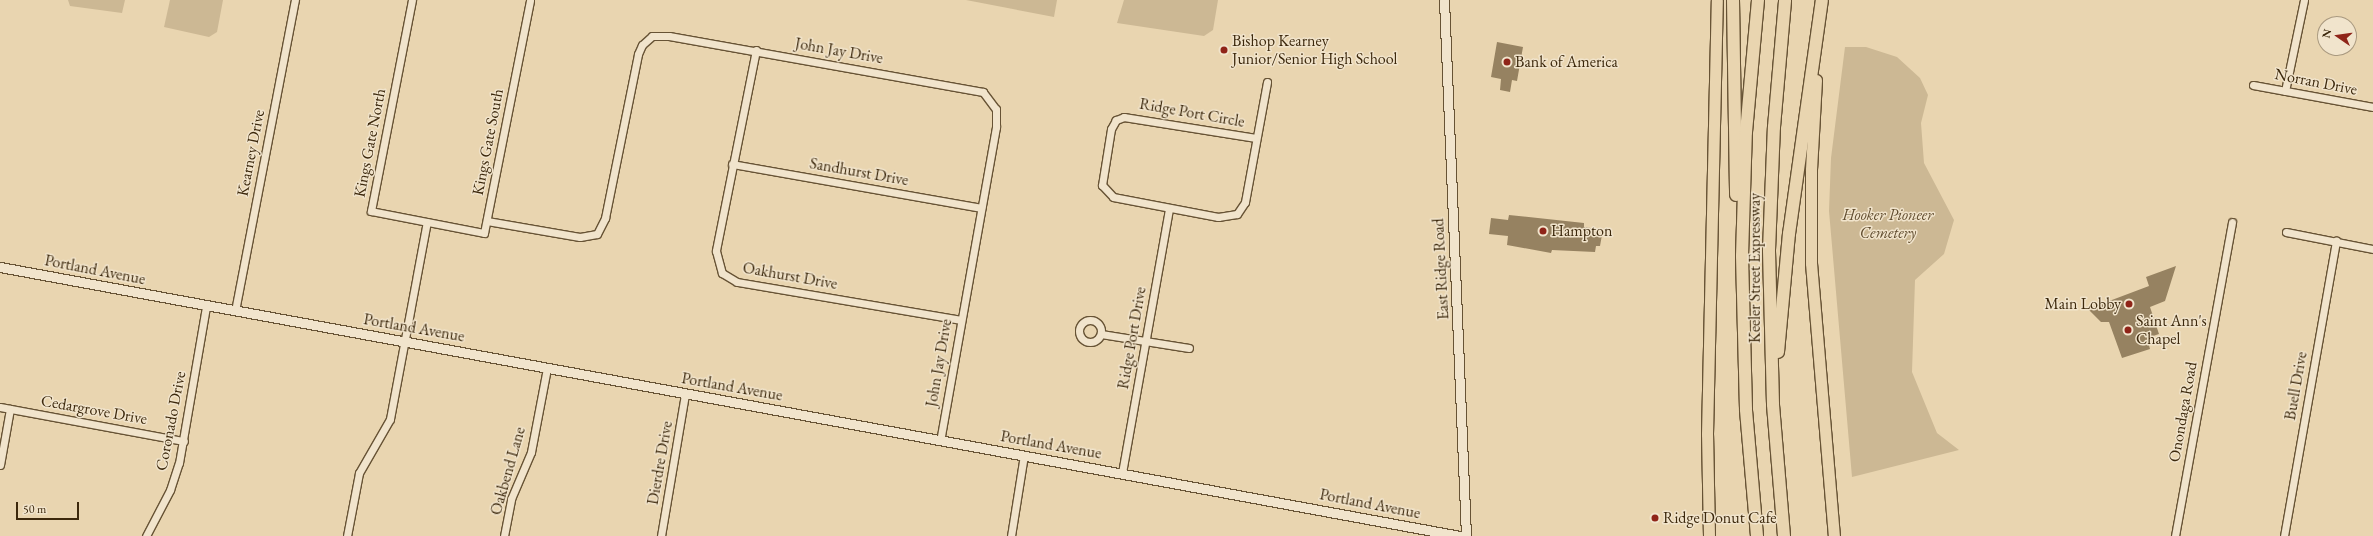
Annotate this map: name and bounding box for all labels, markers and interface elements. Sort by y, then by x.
north arrow [2317,16,2357,56]
text: N [2318,28,2334,39]
place label: Bishop Kearney Junior/Senior High School [1232,31,1397,69]
street label: John Jay Drive [793,34,885,68]
marker: Bishop Kearney Junior/Senior High School [1219,45,1229,55]
place label: Bank of America [1515,52,1618,72]
marker: Bank of America [1502,57,1512,67]
street label: Norran Drive [2273,65,2359,99]
street label: Kings Gate North [350,87,390,199]
street label: Kings Gate South [468,87,508,197]
street label: Ridge Port Circle [1138,94,1246,132]
street label: Kearney Drive [233,108,269,198]
street label: Sandhurst Drive [808,154,910,190]
street label: Keeler Street Expressway [1745,193,1765,343]
park label: Hooker Pioneer Cemetery [1843,205,1933,243]
street label: East Ridge Road [1429,218,1453,320]
place label: Hampton [1551,221,1612,241]
marker: Hampton [1538,226,1548,236]
street label: Portland Avenue [43,251,147,289]
street label: Oakhurst Drive [741,258,839,294]
street label: Ridge Port Drive [1114,285,1150,391]
place label: Main Lobby [2045,294,2121,314]
marker: Main Lobby [2124,299,2134,309]
street label: Portland Avenue [362,310,466,346]
place label: Saint Ann's Chapel [2136,311,2207,349]
street label: John Jay Drive [922,317,956,409]
marker: Saint Ann's Chapel [2123,325,2133,335]
street label: Buell Drive [2281,350,2311,422]
street label: Onondaga Road [2165,360,2201,464]
street label: Portland Avenue [680,369,784,405]
street label: Coronado Drive [152,370,190,472]
street label: Cedargrove Drive [39,391,149,429]
street label: Dierdre Drive [643,420,677,506]
street label: Oakbend Lane [486,425,530,517]
street label: Portland Avenue [999,427,1103,463]
street label: Portland Avenue [1318,485,1422,523]
scale bar [18,494,81,520]
text: 50 m [23,501,46,517]
place label: Ridge Donut Cafe [1663,508,1777,528]
marker: Ridge Donut Cafe [1650,513,1660,523]

